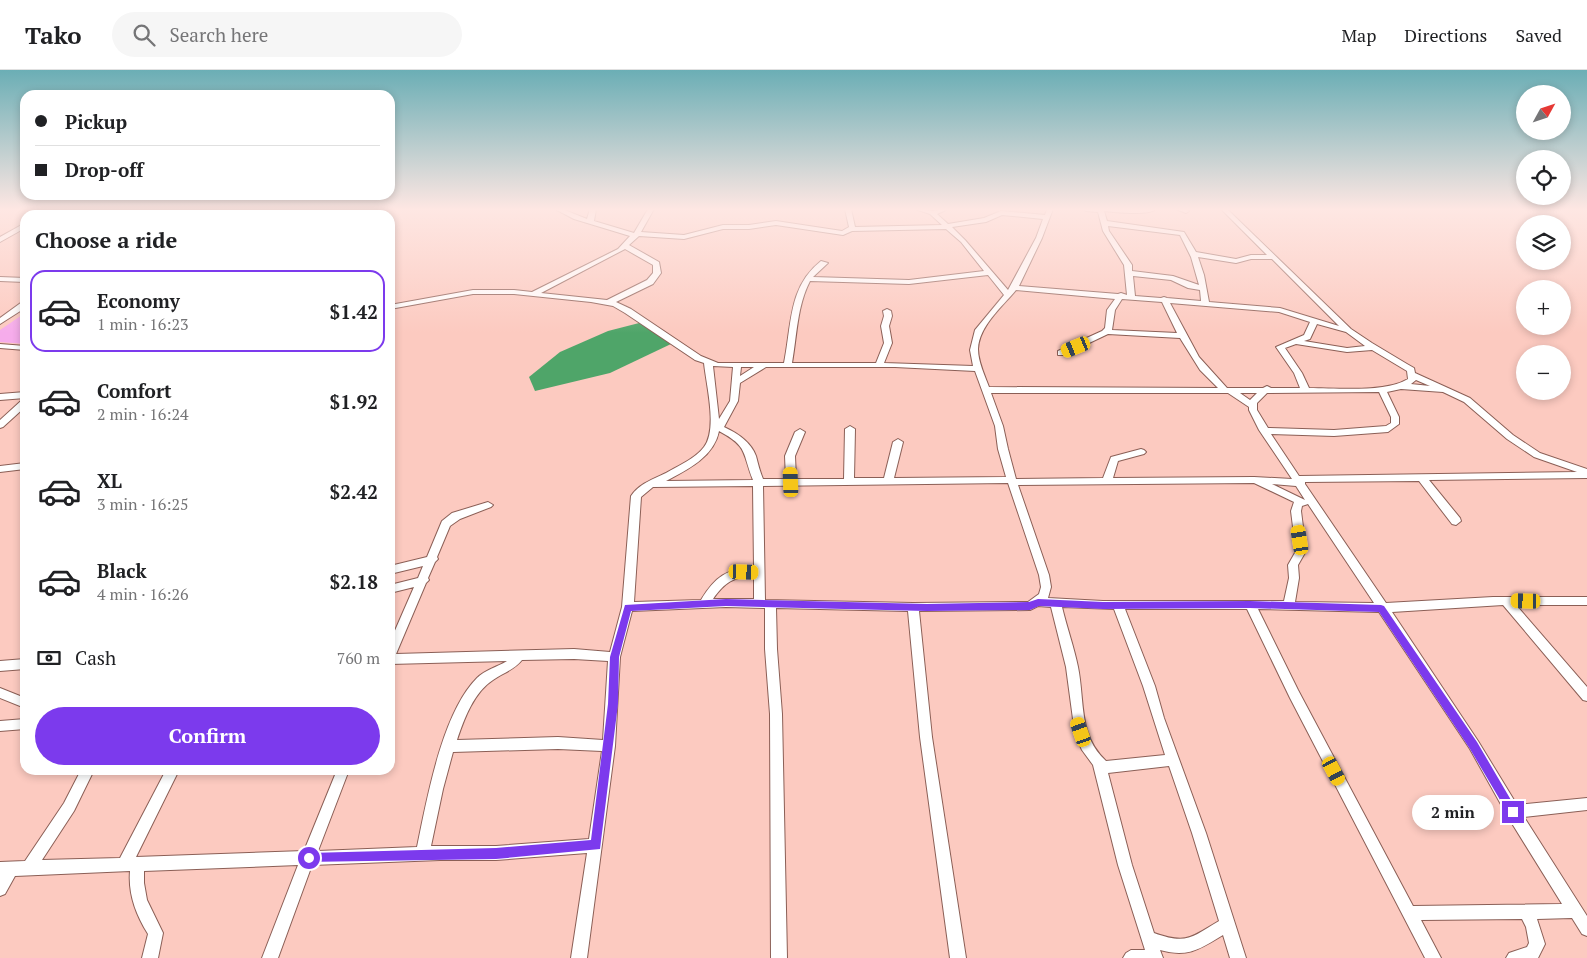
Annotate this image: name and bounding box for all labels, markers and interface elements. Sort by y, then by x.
search box [112,12,462,57]
text: Tako [25,19,82,51]
icon: search [130,21,158,49]
text: Search here [170,22,268,47]
text: Map [1341,23,1376,47]
text: Directions [1404,23,1487,47]
text: Saved [1515,23,1562,47]
north arrow [1516,85,1571,140]
map controls [1516,85,1571,400]
text: Pickup [65,109,127,134]
button: locate [1516,150,1571,205]
text: Drop-off [65,157,143,182]
button: layers [1516,215,1571,270]
text: Choose a ride [35,225,177,254]
button: + [1516,280,1571,335]
text: Economy [97,288,180,313]
icon: car [37,289,82,334]
text: $1.42 [329,299,378,324]
text: 1 min · 16:23 [97,313,189,335]
car [1059,334,1092,360]
button: − [1516,345,1571,400]
text: Comfort [97,378,172,403]
icon: car [37,379,82,424]
text: $1.92 [329,389,378,414]
text: 2 min · 16:24 [97,403,189,425]
car [782,467,799,497]
text: XL [97,468,122,493]
icon: car [37,469,82,514]
text: $2.42 [329,479,378,504]
text: 3 min · 16:25 [97,493,189,515]
car [1290,524,1309,556]
text: Black [97,558,147,583]
icon: car [37,559,82,604]
car [728,564,759,580]
text: $2.18 [329,569,378,594]
text: 4 min · 16:26 [97,583,189,605]
car [1510,593,1541,609]
icon: cash [35,644,63,672]
text: Cash [75,645,116,670]
text: 760 m [337,647,380,669]
button: Confirm [35,707,380,765]
car [1069,715,1092,749]
car [1320,754,1347,788]
callout: 2 min [1413,794,1496,830]
text: 2 min [1431,801,1475,823]
route end [1502,801,1524,823]
route start [298,847,320,869]

